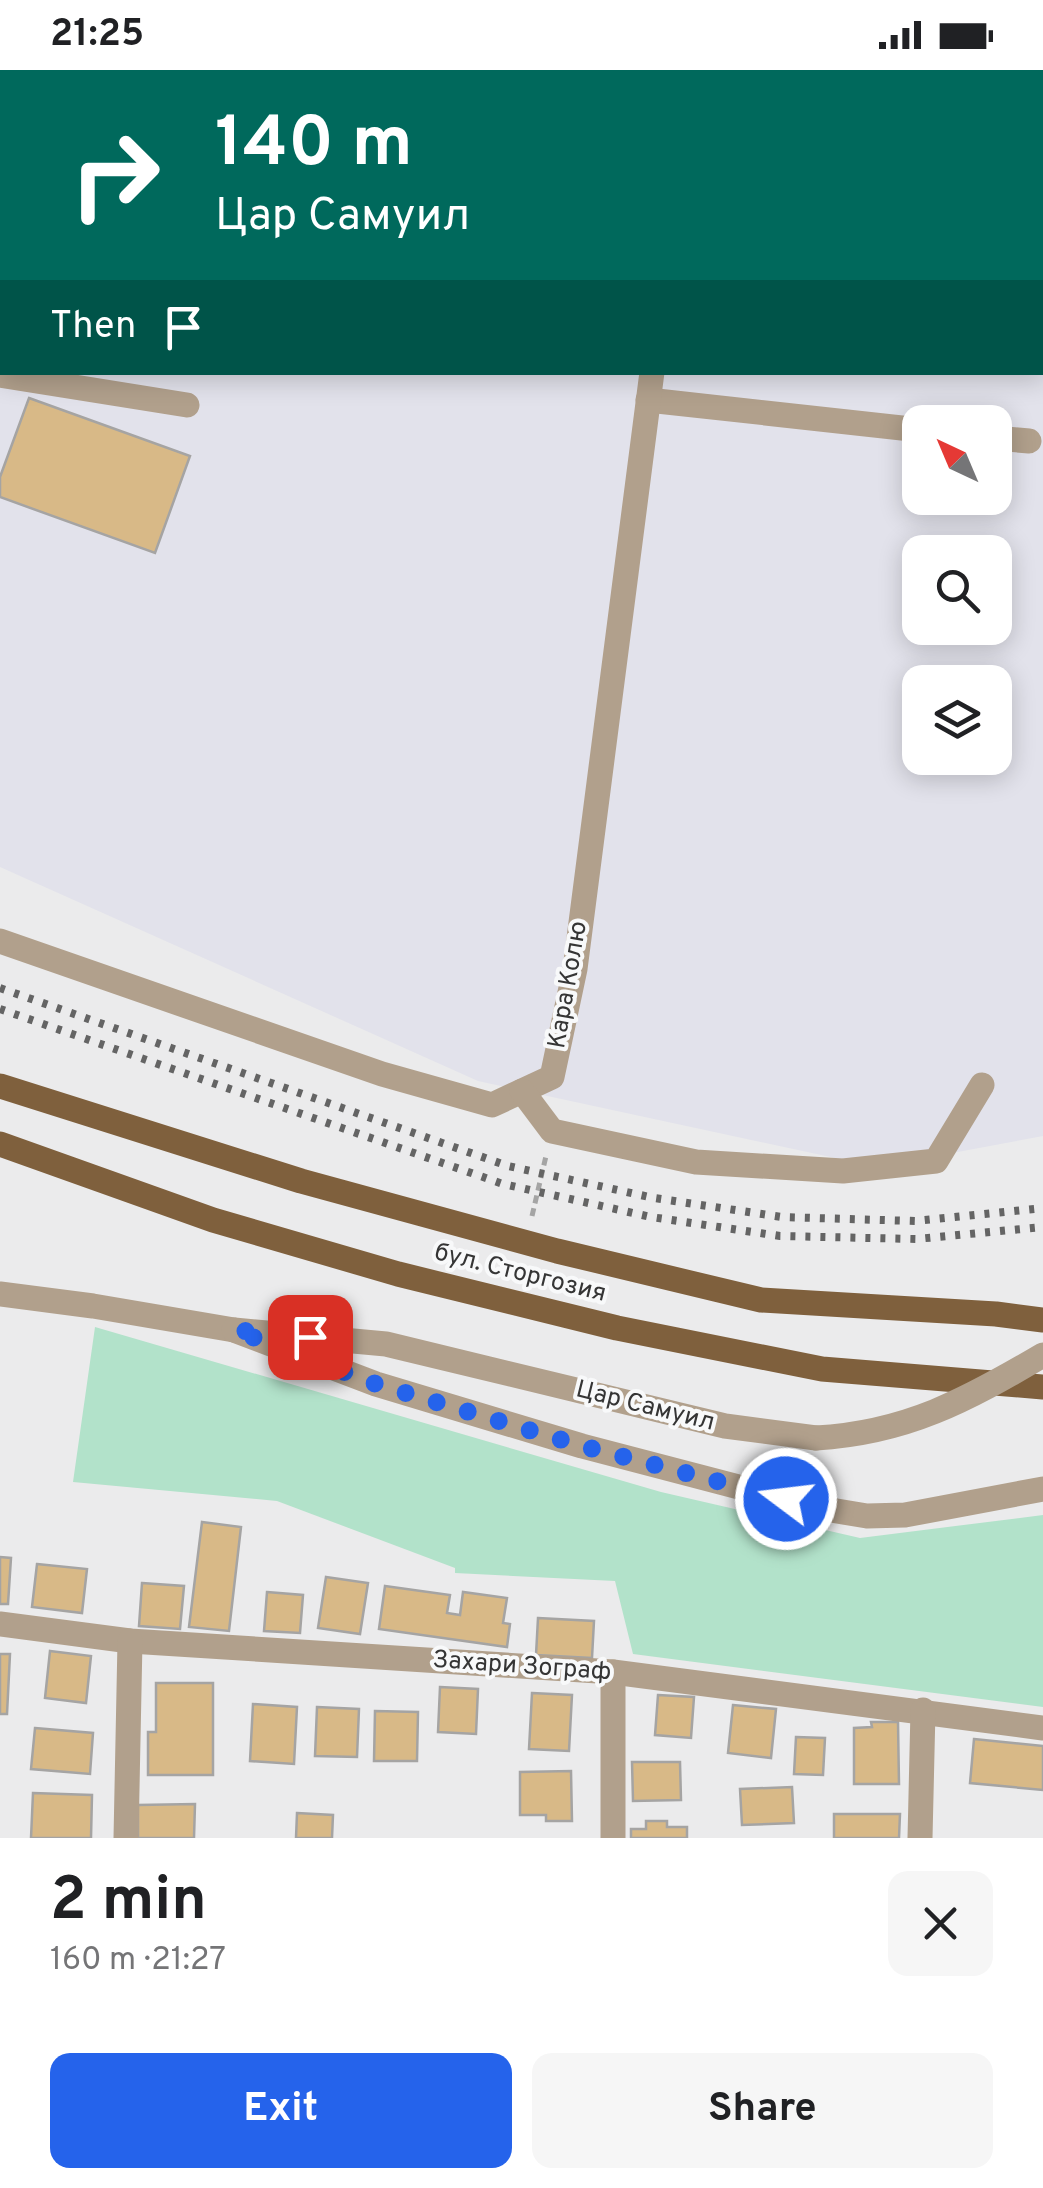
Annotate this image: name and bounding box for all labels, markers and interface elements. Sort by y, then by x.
text: 21:25 [50,11,144,60]
text: 140 m [215,102,413,191]
icon: right [50,110,180,240]
text: Цар Самуил [215,189,470,246]
icon: arrive [156,300,211,355]
text: Then [50,303,136,352]
north arrow [902,405,1012,515]
map controls [902,405,1012,775]
button: search [902,535,1012,645]
button: layers [902,665,1012,775]
street label: Кара Колю [542,919,596,1051]
street label: бул. Сторгозия [431,1237,609,1311]
pin [268,1295,353,1380]
icon: arrive [283,1310,338,1365]
street label: Цар Самуил [572,1374,718,1440]
position arrow [734,1447,838,1551]
street label: Захари Зограф [432,1645,612,1689]
text: 2 min [50,1865,207,1941]
button: close [888,1871,993,1976]
text: 160 m · 21:27 [50,1941,226,1981]
button: Exit [50,2053,512,2168]
button: Share [532,2053,993,2168]

